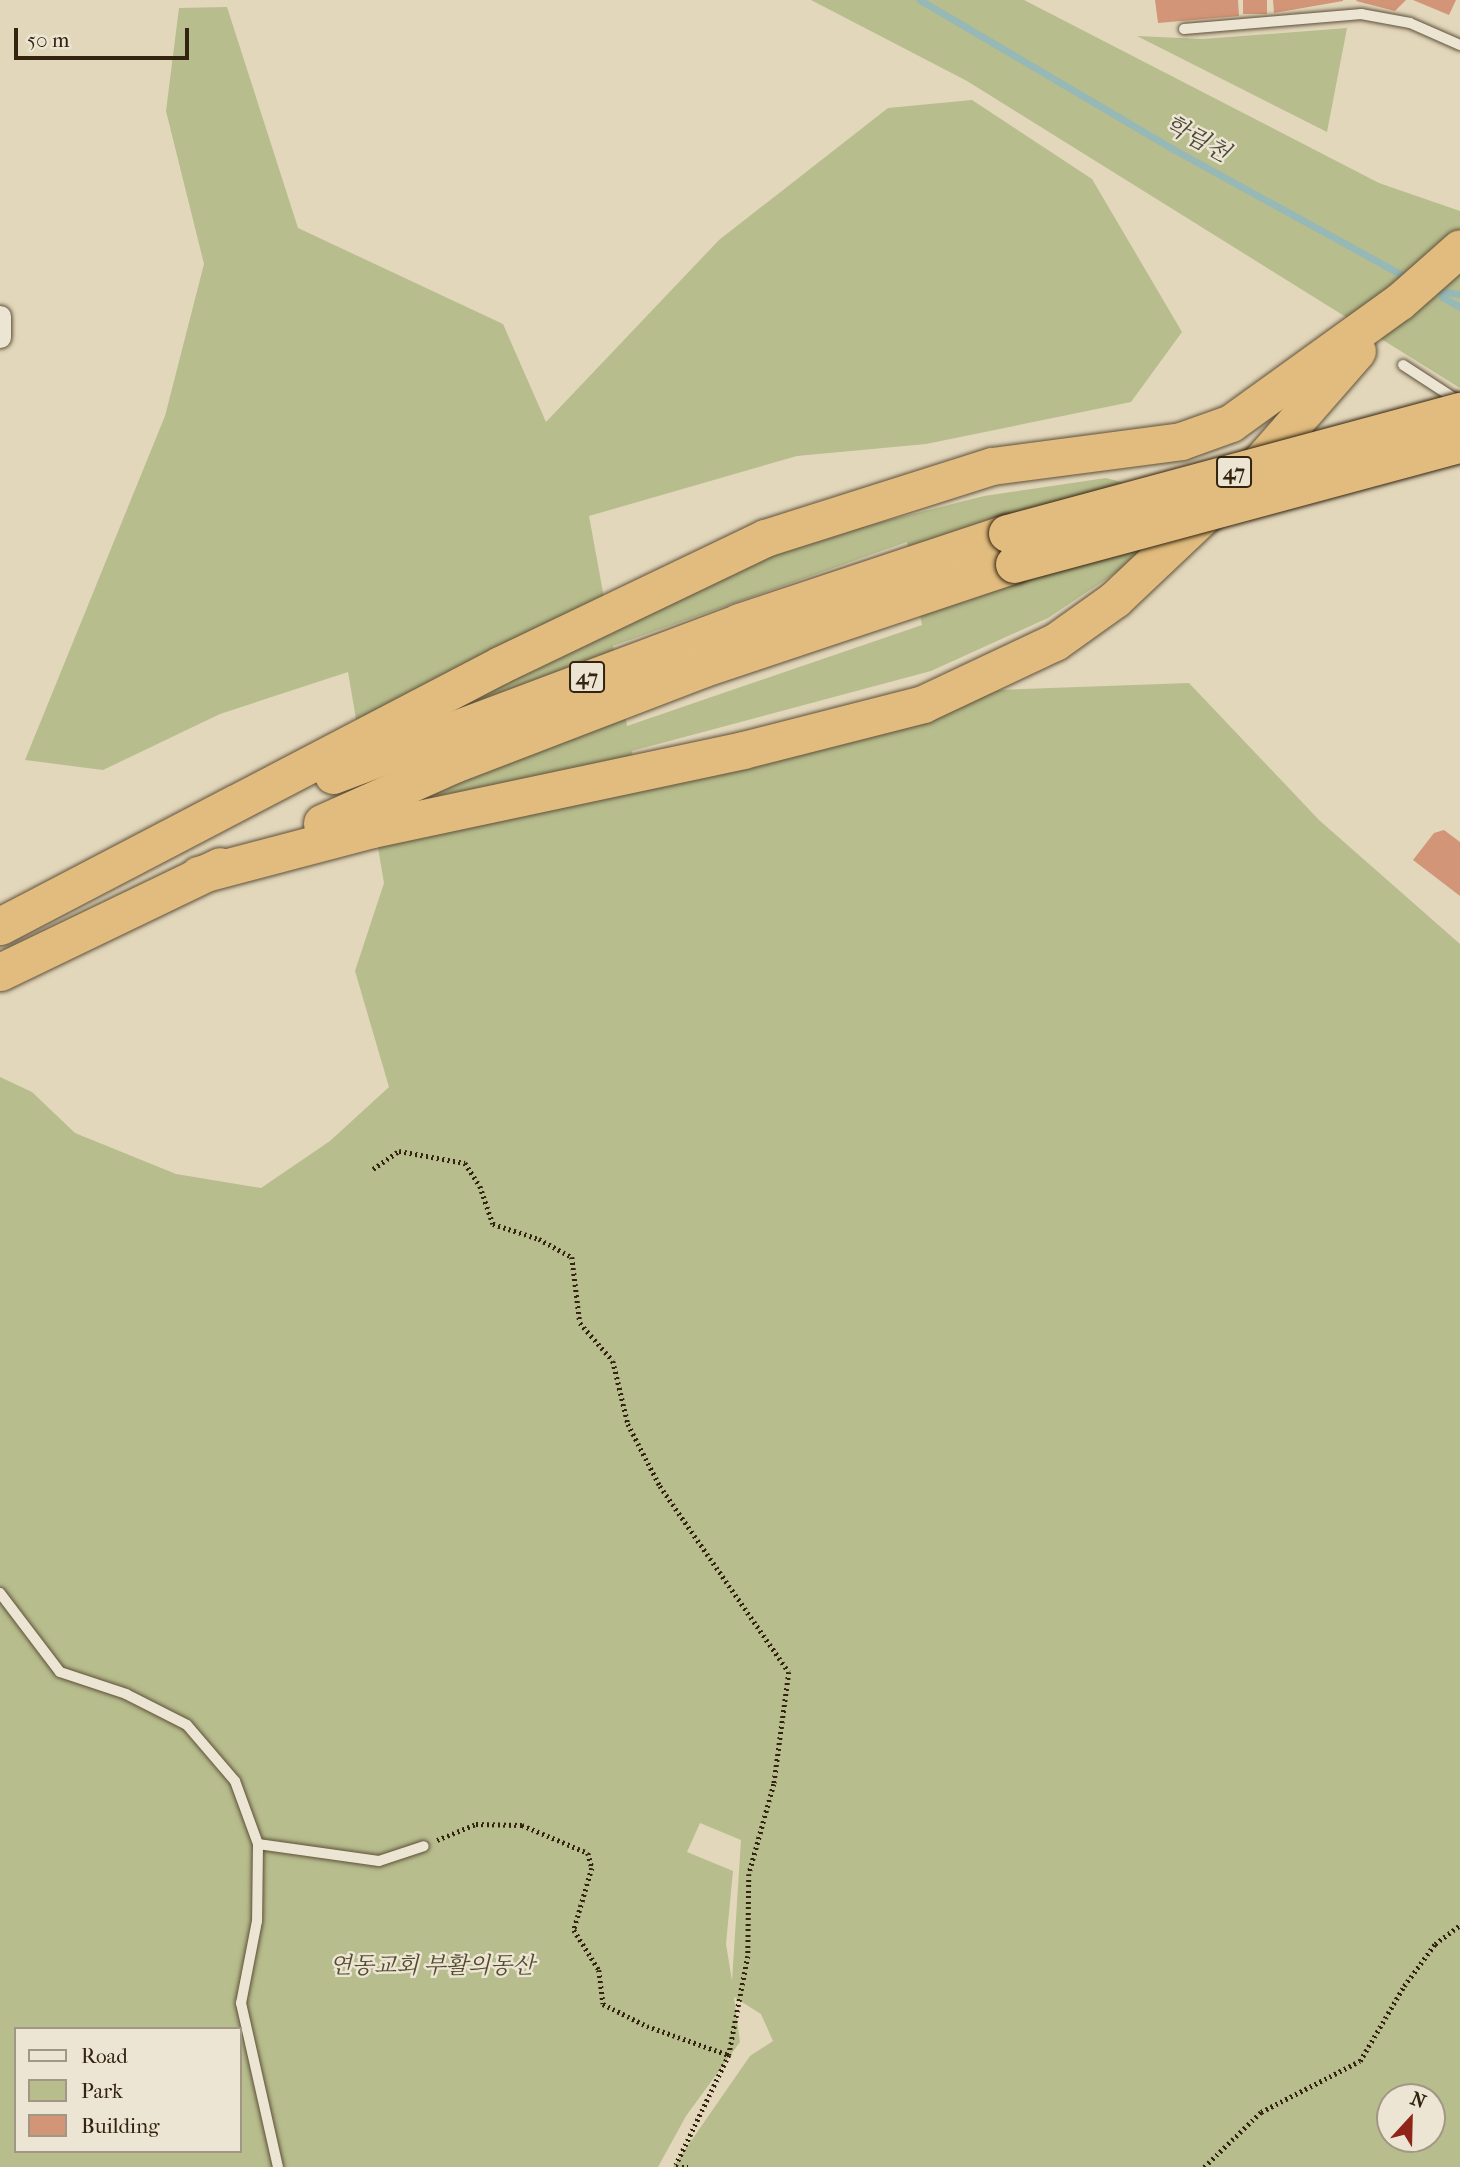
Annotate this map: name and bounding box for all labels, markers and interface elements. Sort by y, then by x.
scale bar [18,14,192,58]
text: 50 m [27,28,70,52]
water label: 학림천 [1160,110,1234,168]
road number: 47 [1215,454,1253,490]
road number: 47 [568,660,606,694]
park label: 연동교회 부활의동산 [330,1952,534,1980]
legend [14,2027,242,2153]
text: Road [81,2044,128,2068]
text: Park [81,2079,123,2103]
north arrow [1376,2083,1446,2153]
text: N [1407,2087,1429,2113]
text: Building [81,2114,159,2138]

